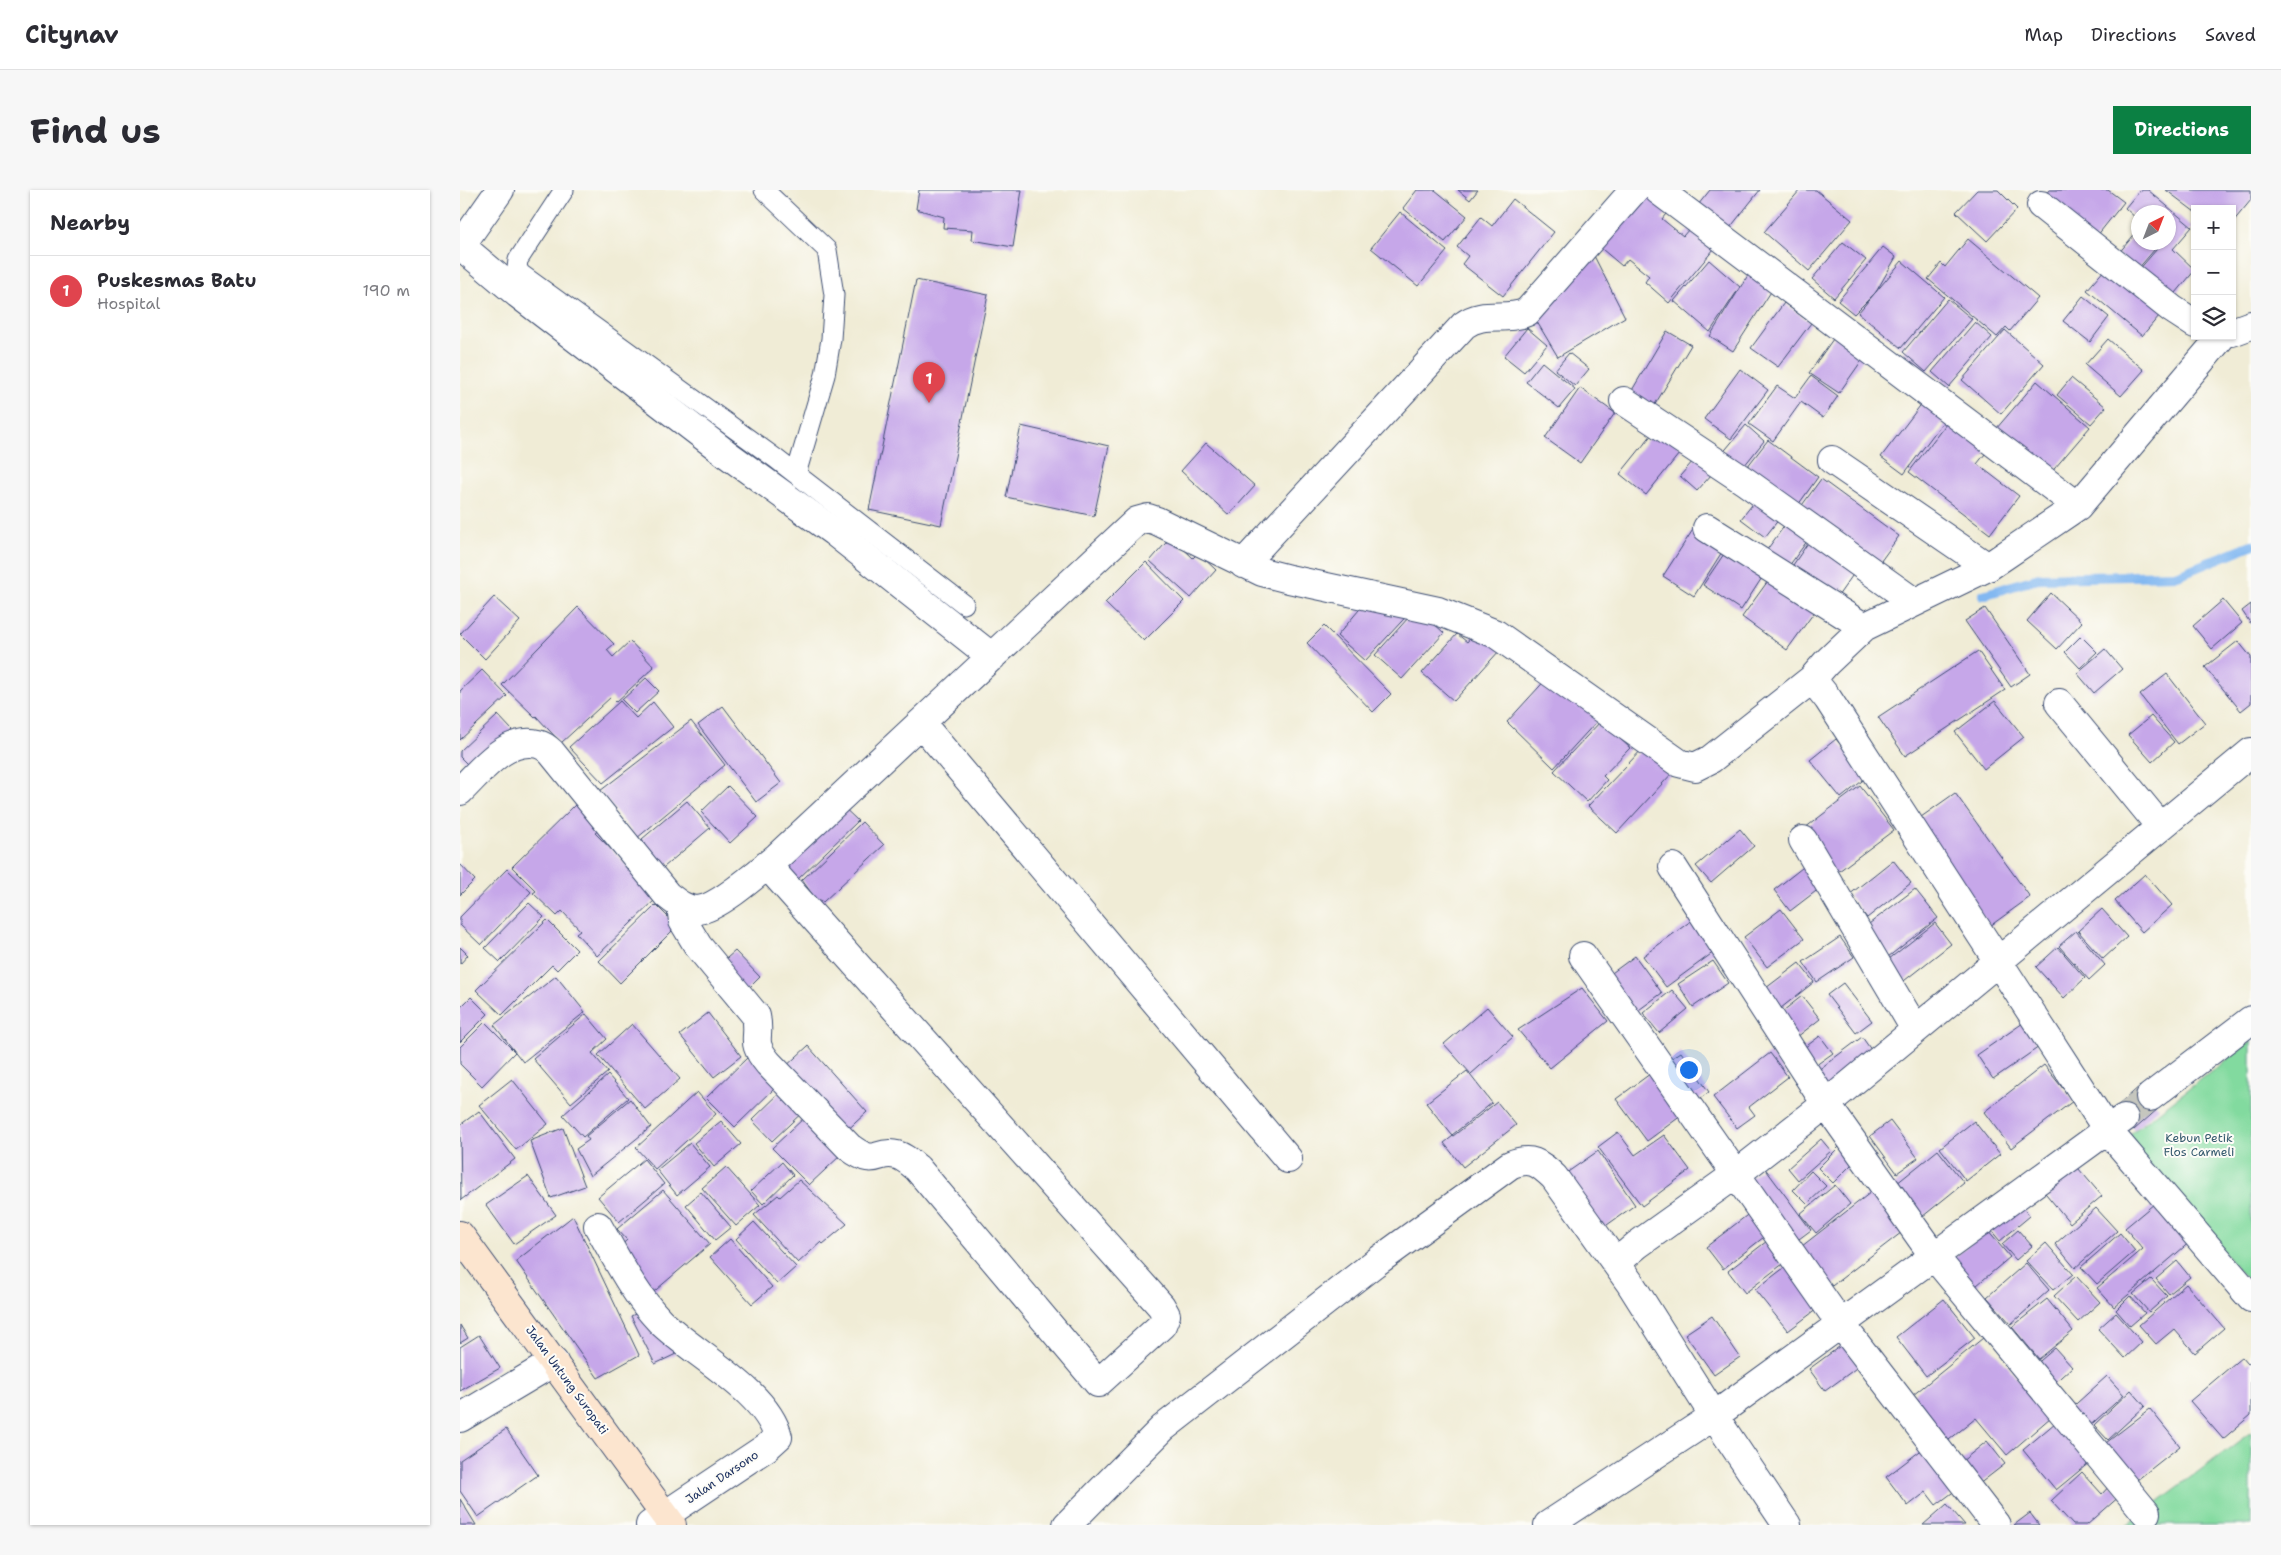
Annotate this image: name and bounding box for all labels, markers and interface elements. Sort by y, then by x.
text: Citynav [25,19,119,51]
text: Map [2025,23,2063,47]
text: Directions [2091,23,2177,47]
text: Saved [2205,23,2256,47]
button: Directions [2113,106,2251,154]
text: Find us [30,107,161,154]
north arrow [2131,205,2176,250]
map controls [2191,205,2236,340]
button: + [2191,205,2236,250]
text: Nearby [50,209,130,237]
button: − [2191,250,2236,295]
text: Puskesmas Batu [97,268,257,293]
text: 1 [62,280,70,301]
text: 190 m [363,280,410,301]
text: Hospital [97,293,160,314]
button: layers [2191,295,2236,340]
pin: 1 [913,362,945,403]
your location [1676,1057,1702,1083]
park label: Kebun Petik Flos Carmeli [2164,1130,2234,1160]
street label: Jalan Untung Suropati [522,1322,612,1438]
street label: Jalan Darsono [682,1447,762,1507]

